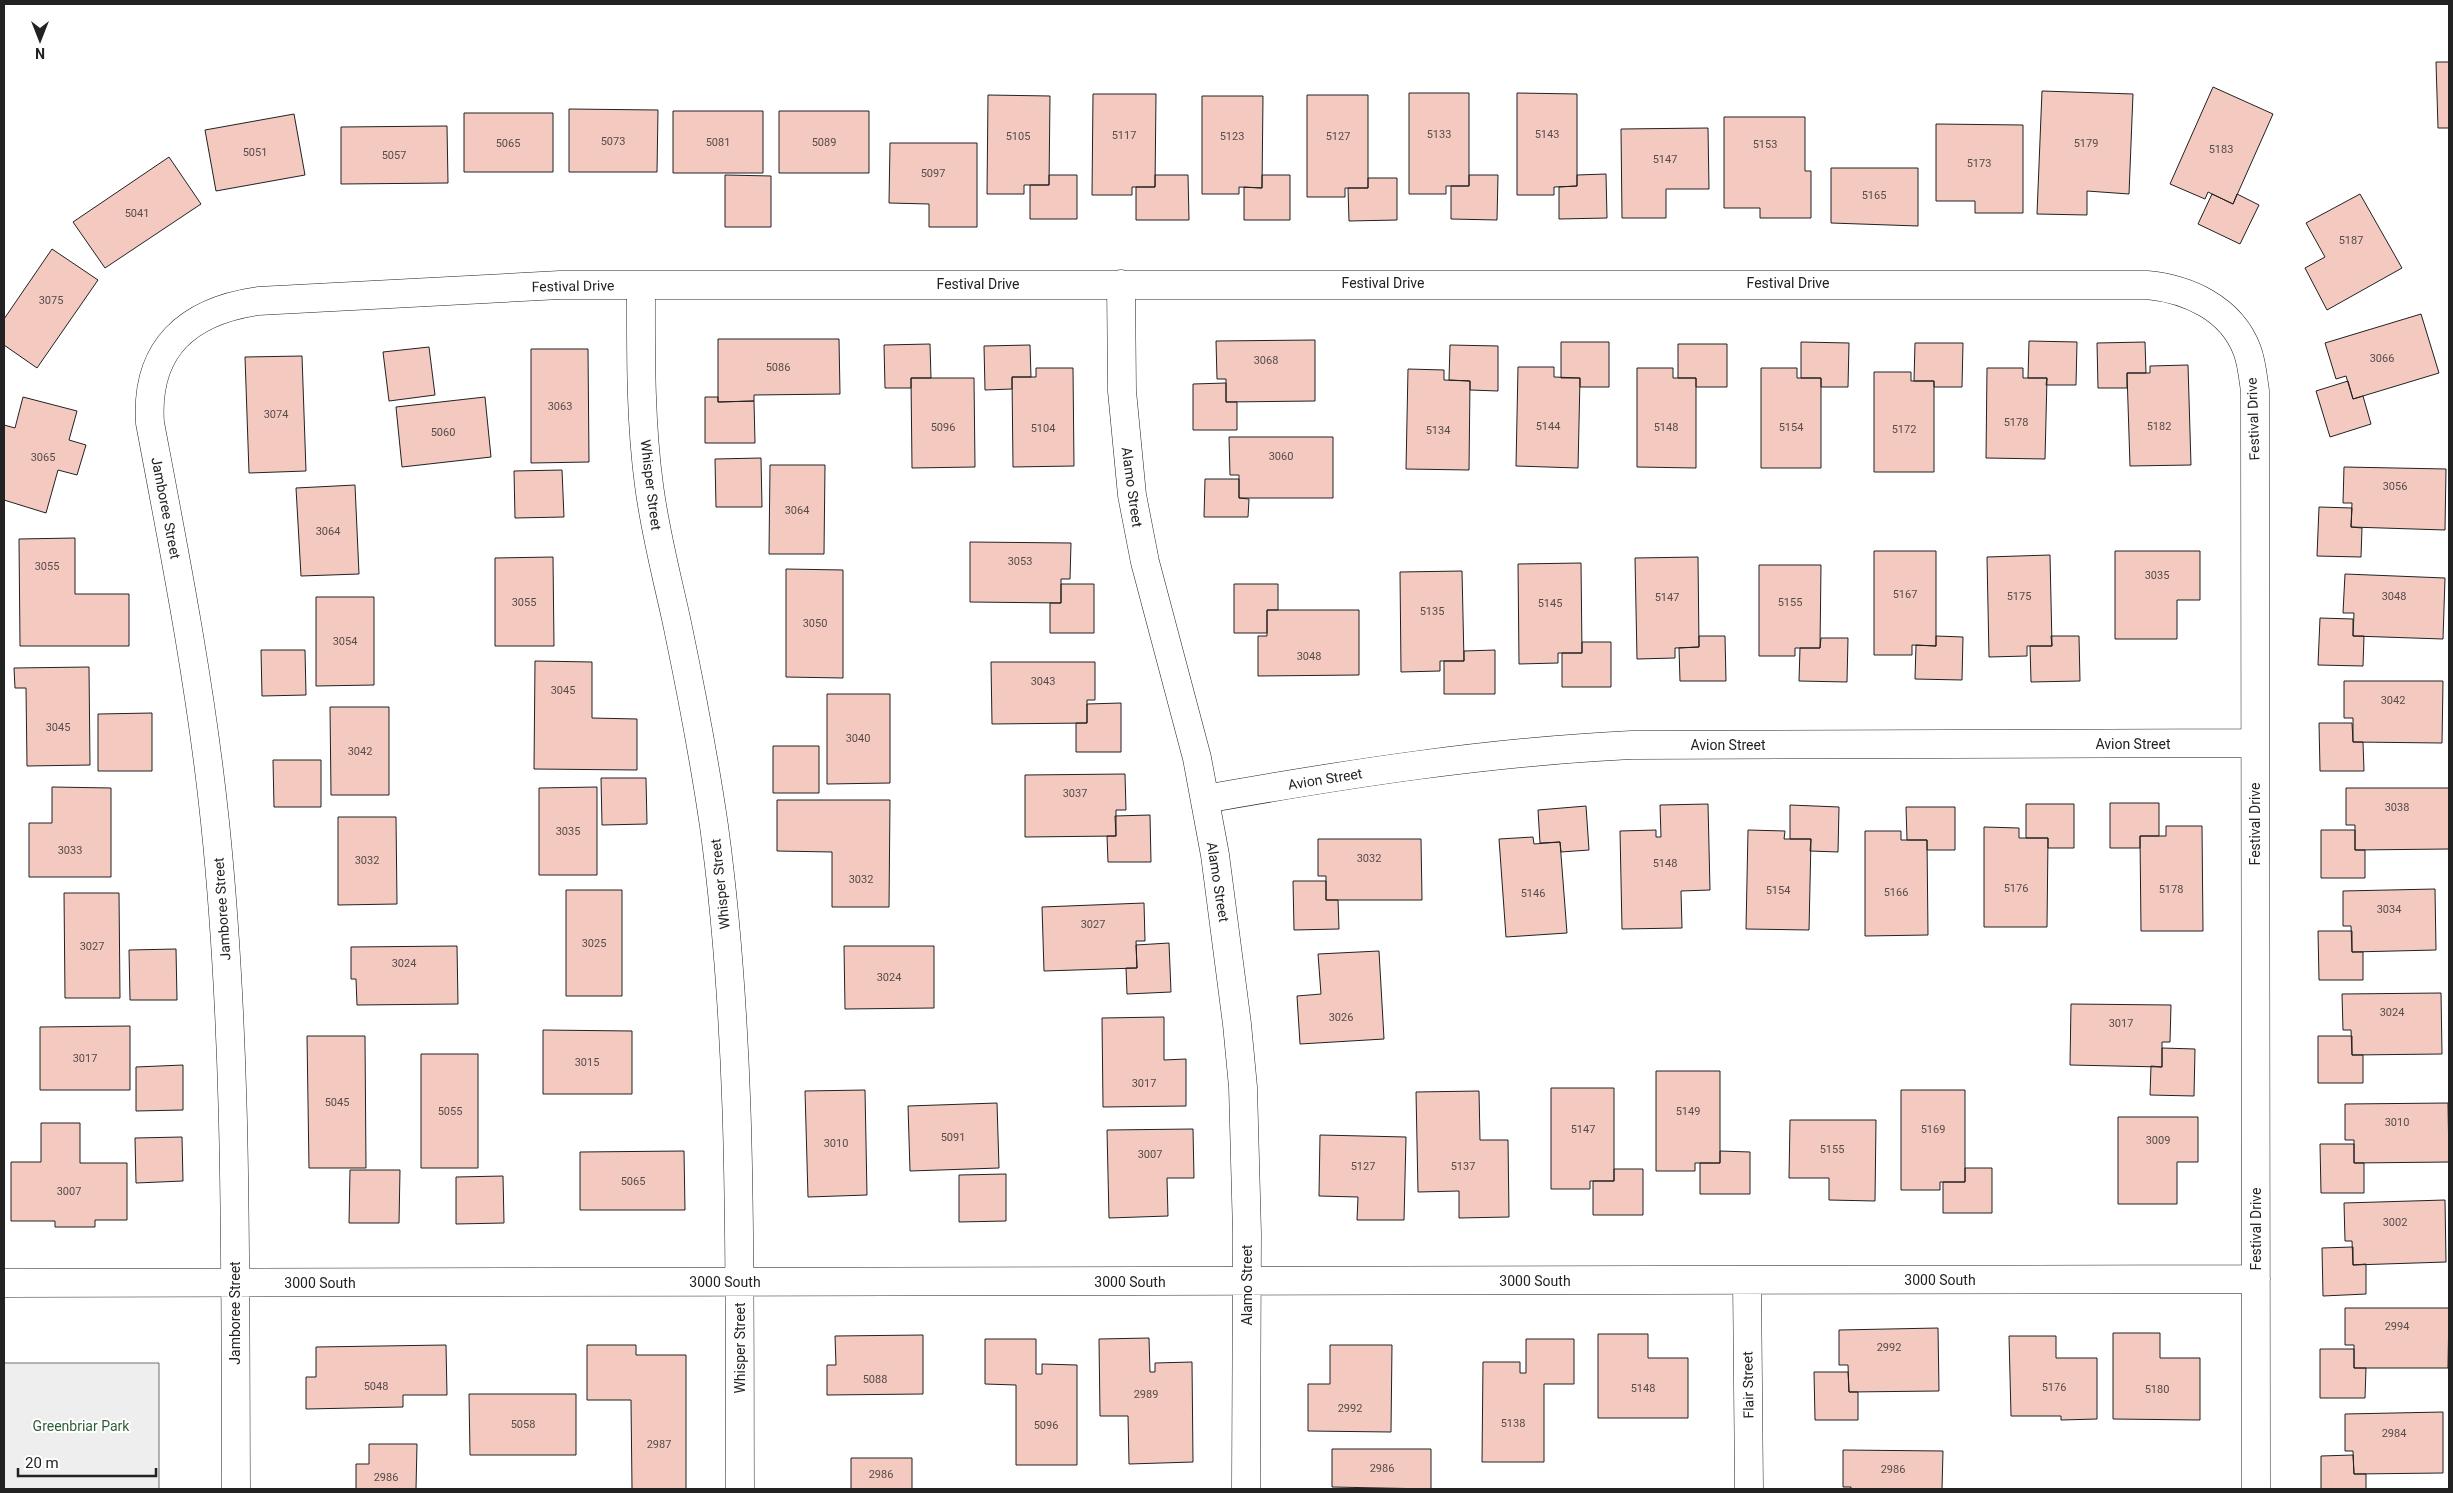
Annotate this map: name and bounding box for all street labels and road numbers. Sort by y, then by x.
street label: Festival Drive [1342,275,1424,291]
street label: Festival Drive [1747,275,1829,291]
street label: Festival Drive [937,276,1019,292]
street label: Festival Drive [531,277,615,295]
street label: Festival Drive [2244,377,2262,461]
street label: Whisper Street [638,439,665,532]
street label: Alamo Street [1118,446,1146,529]
street label: Jamboree Street [148,456,184,561]
street label: Avion Street [2095,736,2171,752]
street label: Avion Street [1690,737,1766,753]
street label: Avion Street [1287,765,1364,793]
street label: Festival Drive [2247,783,2263,865]
street label: Whisper Street [707,837,733,930]
street label: Alamo Street [1204,841,1232,924]
street label: Jamboree Street [210,856,234,961]
street label: Festival Drive [2248,1188,2264,1270]
street label: Alamo Street [1239,1244,1255,1325]
street label: Jamboree Street [227,1261,243,1365]
street label: 3000 South [1904,1272,1976,1288]
street label: 3000 South [1499,1273,1571,1289]
street label: 3000 South [689,1274,761,1290]
street label: 3000 South [1094,1274,1166,1290]
street label: 3000 South [284,1275,356,1291]
street label: Whisper Street [732,1302,748,1394]
street label: Flair Street [1739,1351,1757,1419]

